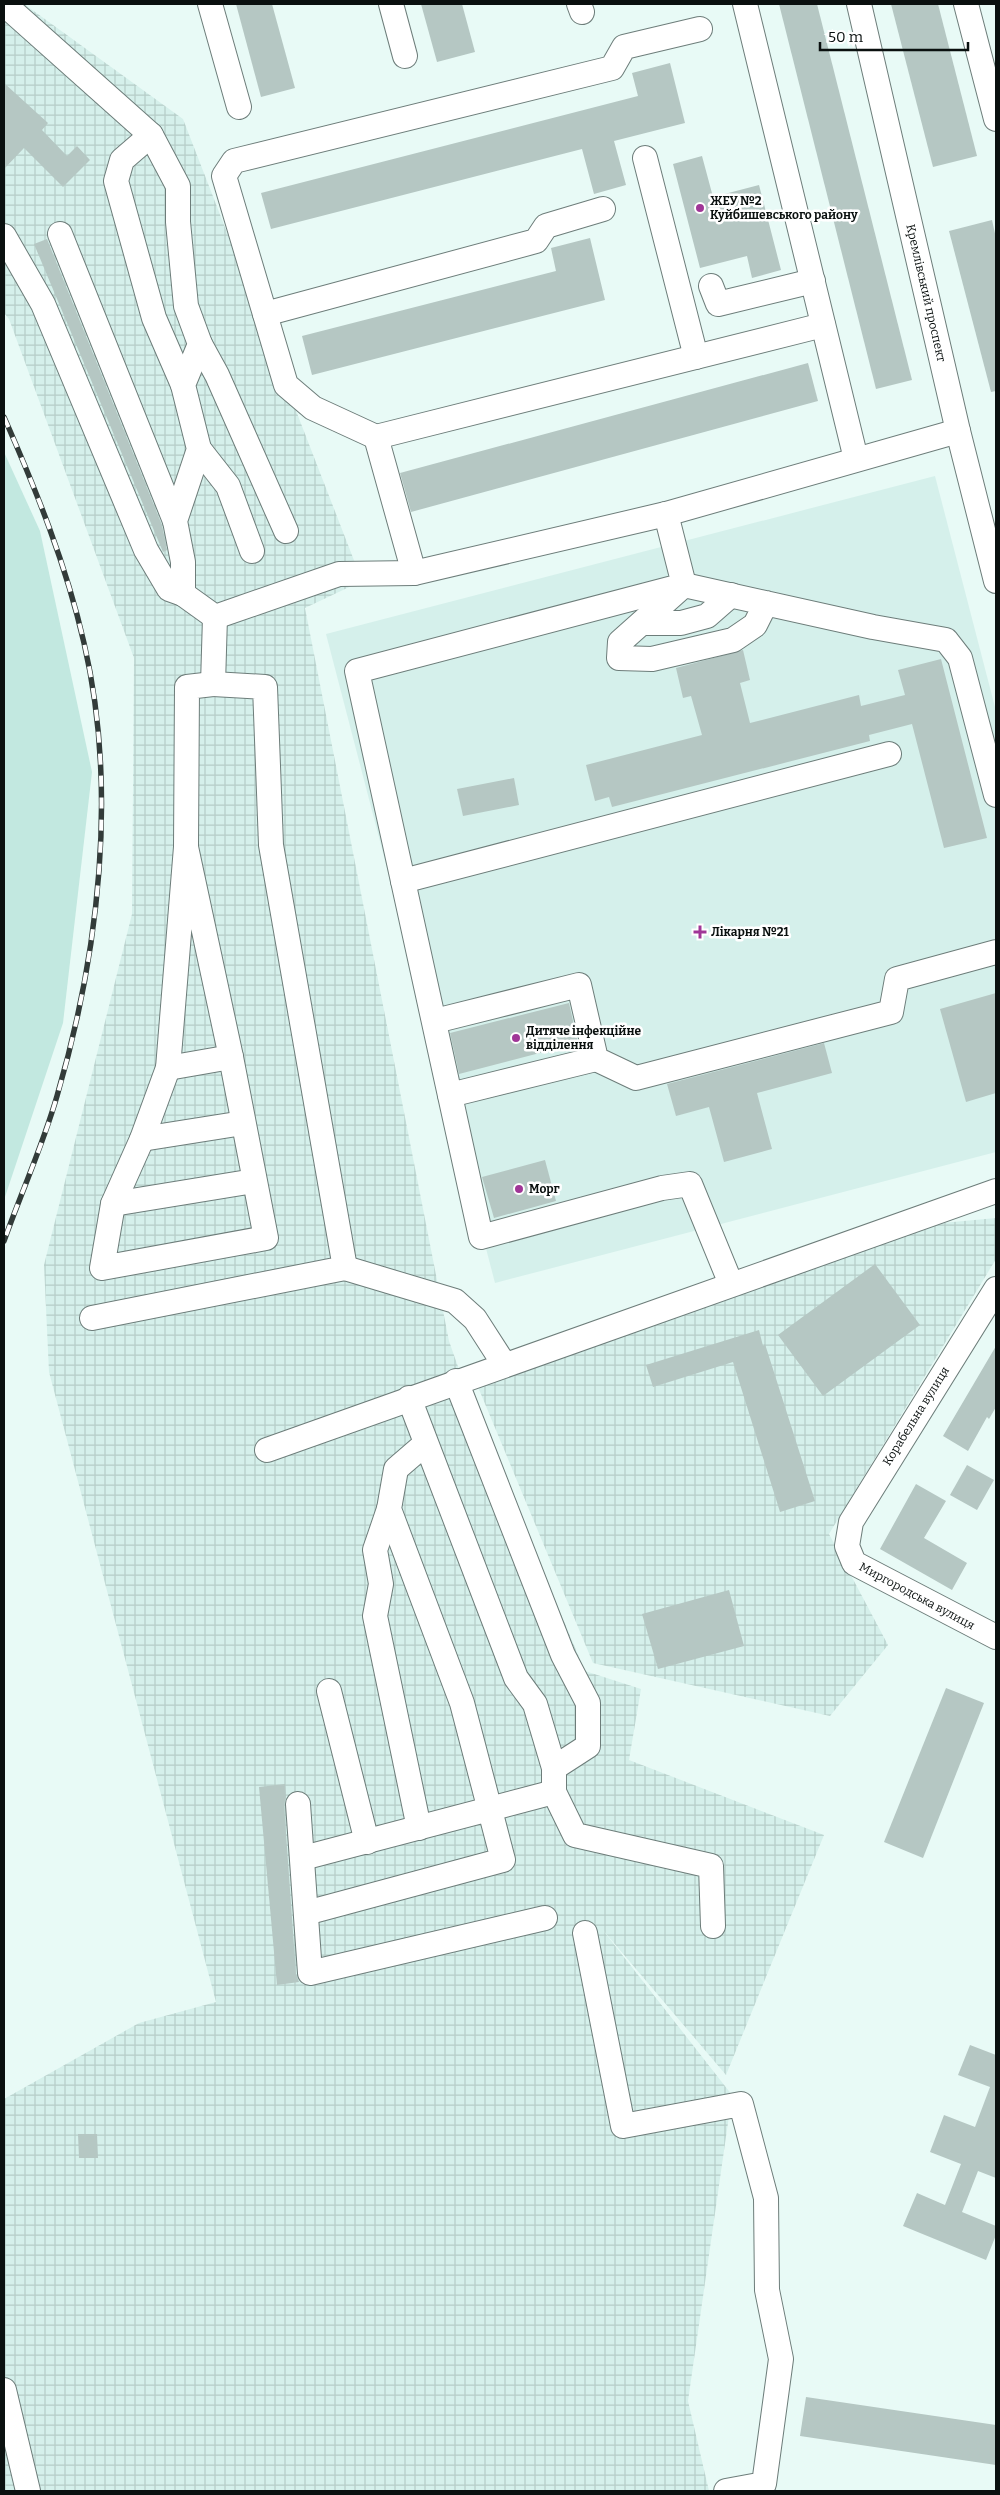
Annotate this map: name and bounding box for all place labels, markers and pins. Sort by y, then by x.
place label: ЖЕУ №2 Куйбишевського району [710,194,858,222]
marker: ЖЕУ №2 Куйбишевського району [694,202,706,214]
marker: Лікарня №21 [693,925,707,939]
place label: Лікарня №21 [711,925,790,939]
place label: Дитяче інфекційне відділення [526,1024,641,1052]
marker: Дитяче інфекційне відділення [510,1032,522,1044]
place label: Морг [529,1182,560,1196]
marker: Морг [513,1183,525,1195]

